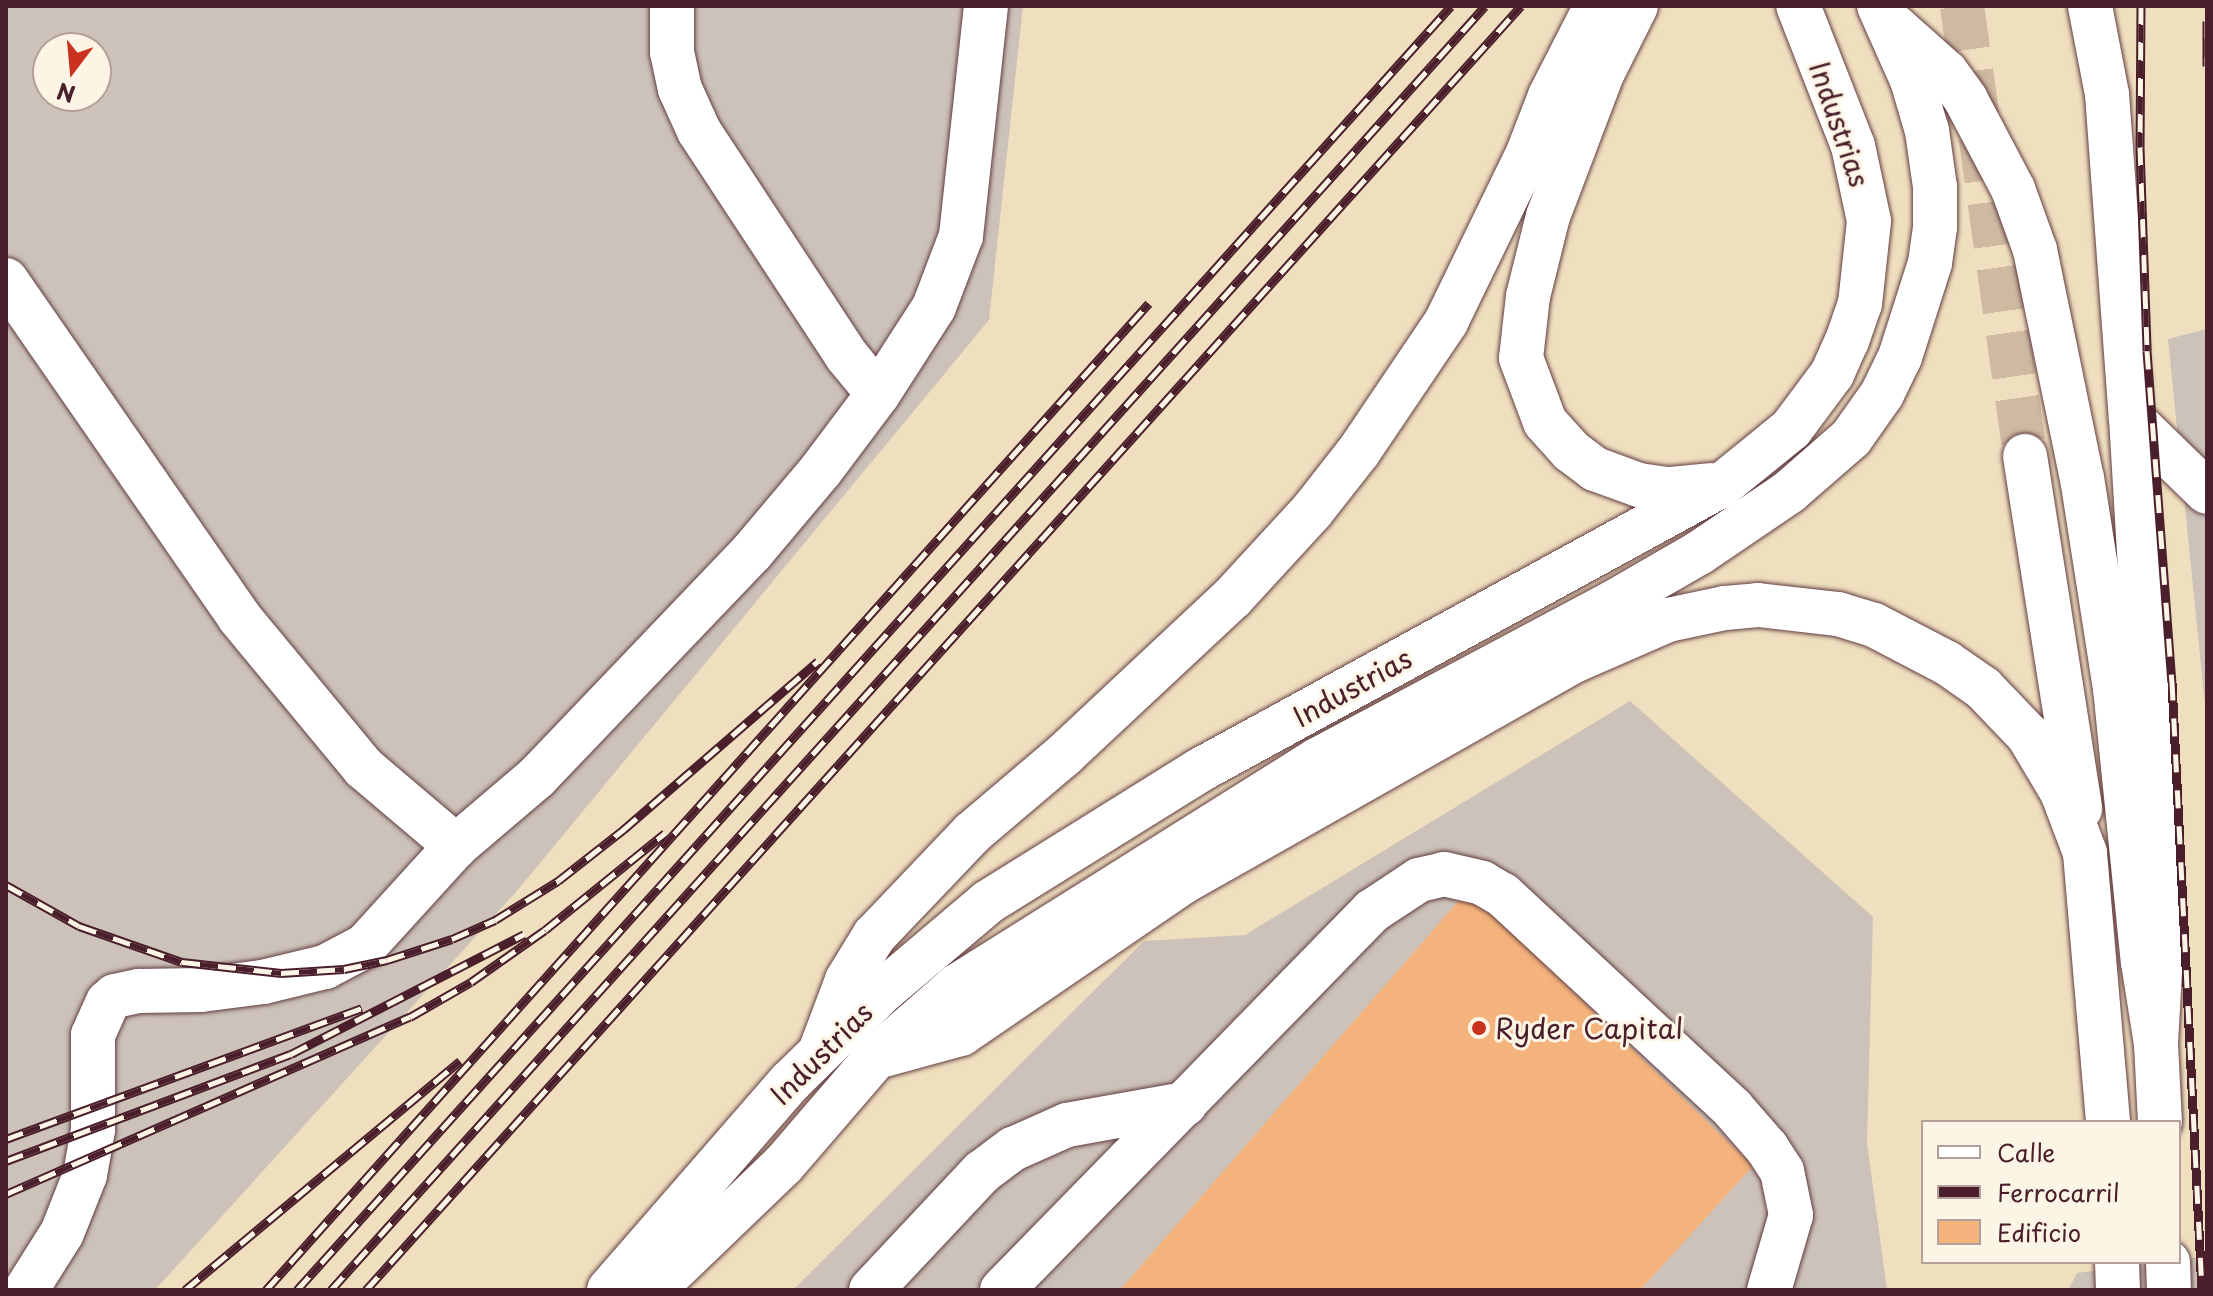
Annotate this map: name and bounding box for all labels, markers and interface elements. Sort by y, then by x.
north arrow [32,32,112,112]
street label: Industrias [1803,57,1877,191]
text: N [53,75,79,112]
street label: Industrias [1287,641,1417,733]
street label: Industrias [763,995,879,1111]
place label: Ryder Capital [1495,1011,1683,1045]
marker: Ryder Capital [1470,1019,1488,1037]
legend [1921,1120,2181,1264]
text: Calle [1997,1134,2055,1170]
text: Ferrocarril [1997,1174,2120,1210]
text: Edificio [1997,1214,2081,1250]

